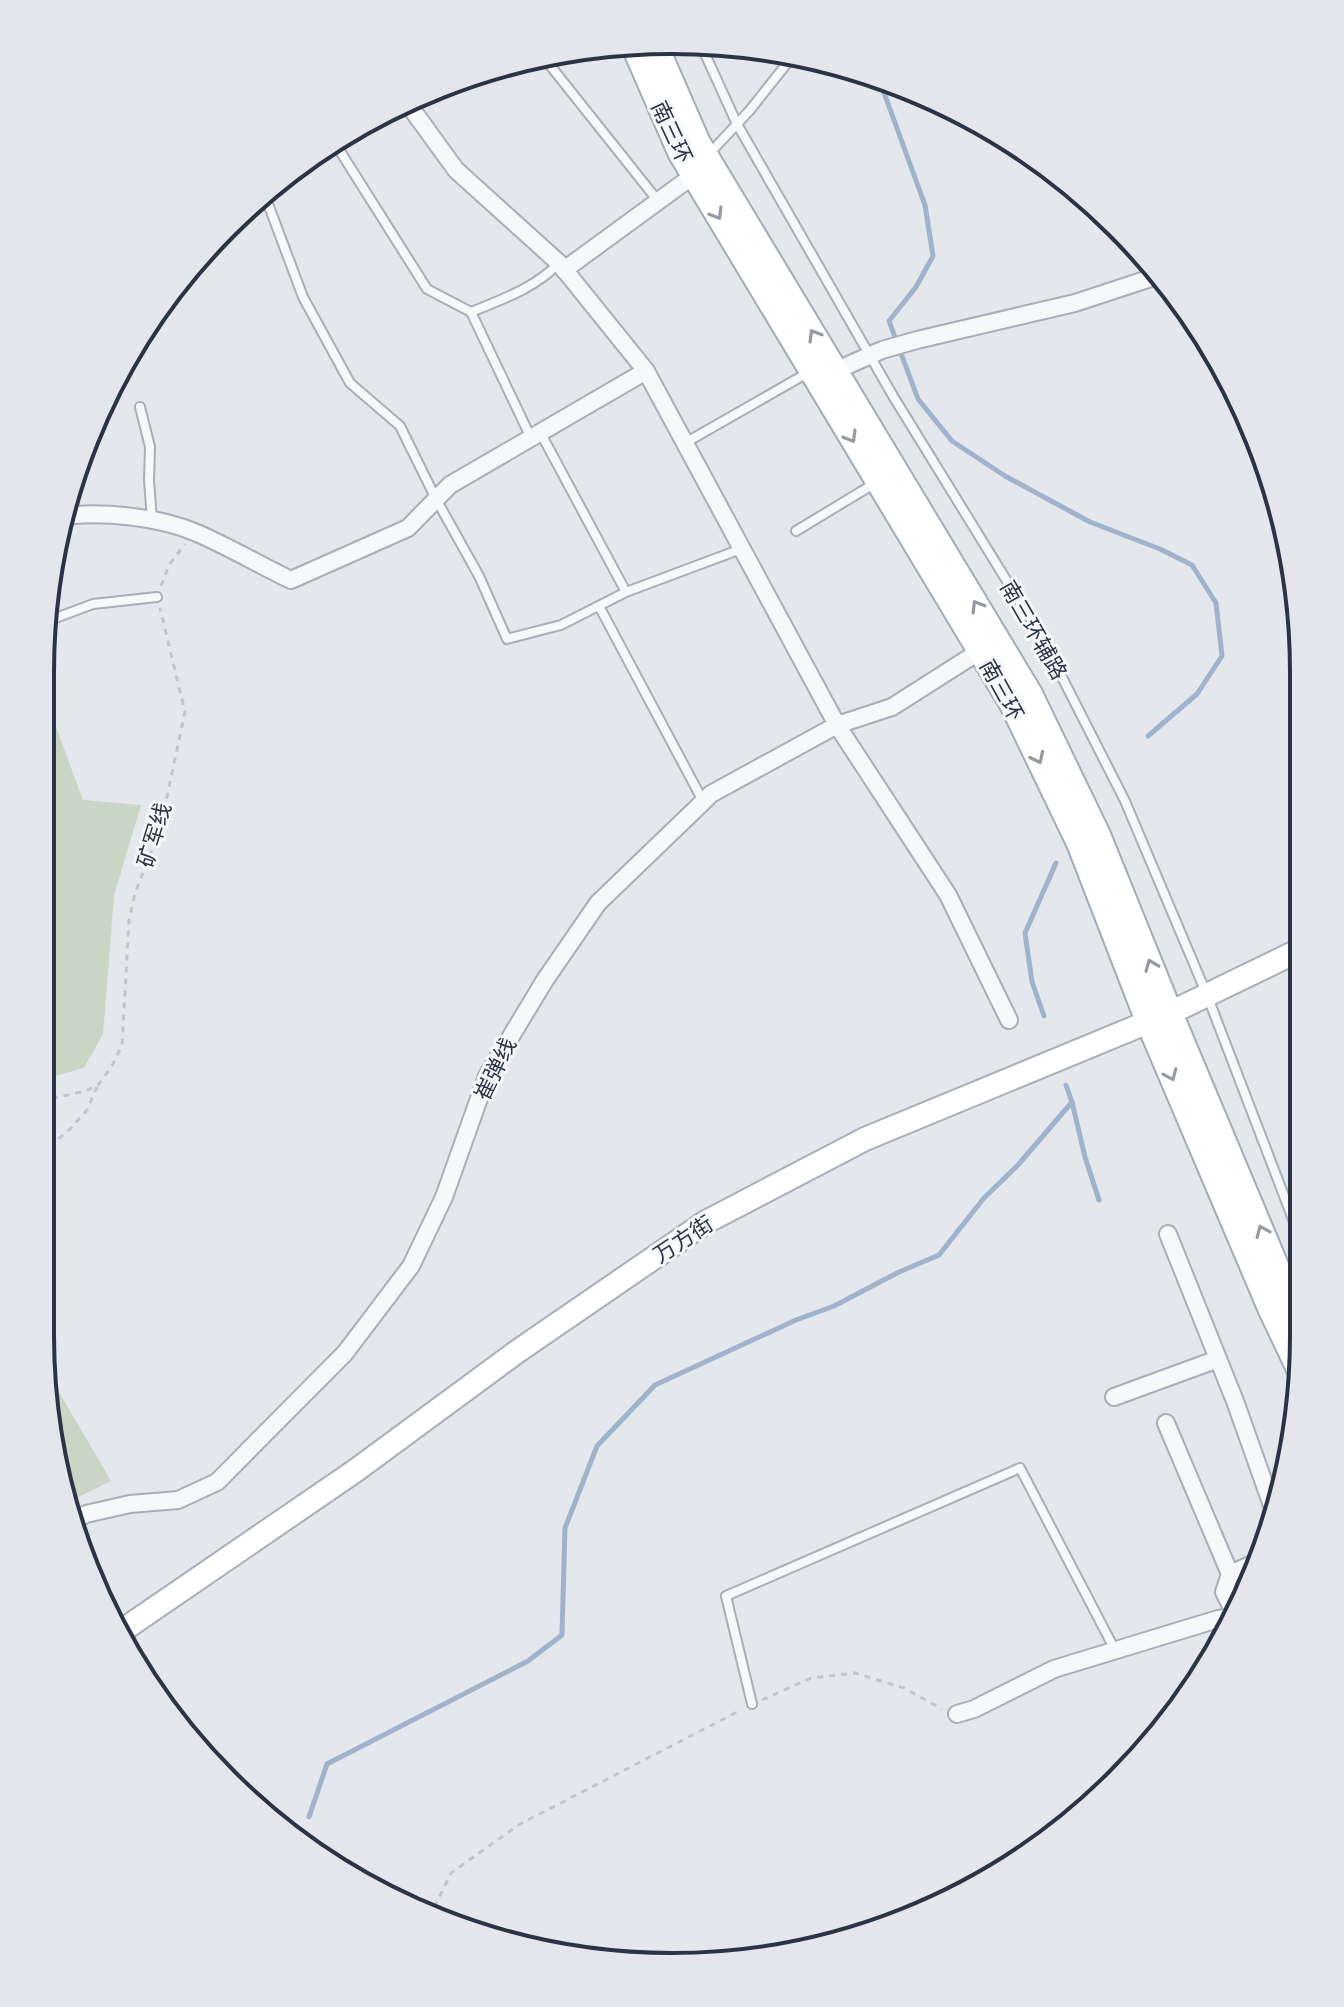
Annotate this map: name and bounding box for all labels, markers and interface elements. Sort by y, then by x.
street label: 南三环 [646,97,697,167]
one-way arrow [707,205,723,220]
one-way arrow [808,329,823,344]
one-way arrow [841,428,857,443]
street label: 南三环辅路 [995,576,1072,684]
one-way arrow [971,600,986,615]
street label: 南三环 [975,655,1028,725]
one-way arrow [1028,749,1044,764]
street label: 矿军线 [133,800,176,870]
one-way arrow [1144,959,1161,973]
street label: 崔弹线 [470,1034,521,1104]
one-way arrow [1161,1067,1177,1081]
street label: 万方街 [649,1211,718,1268]
one-way arrow [1255,1225,1271,1239]

